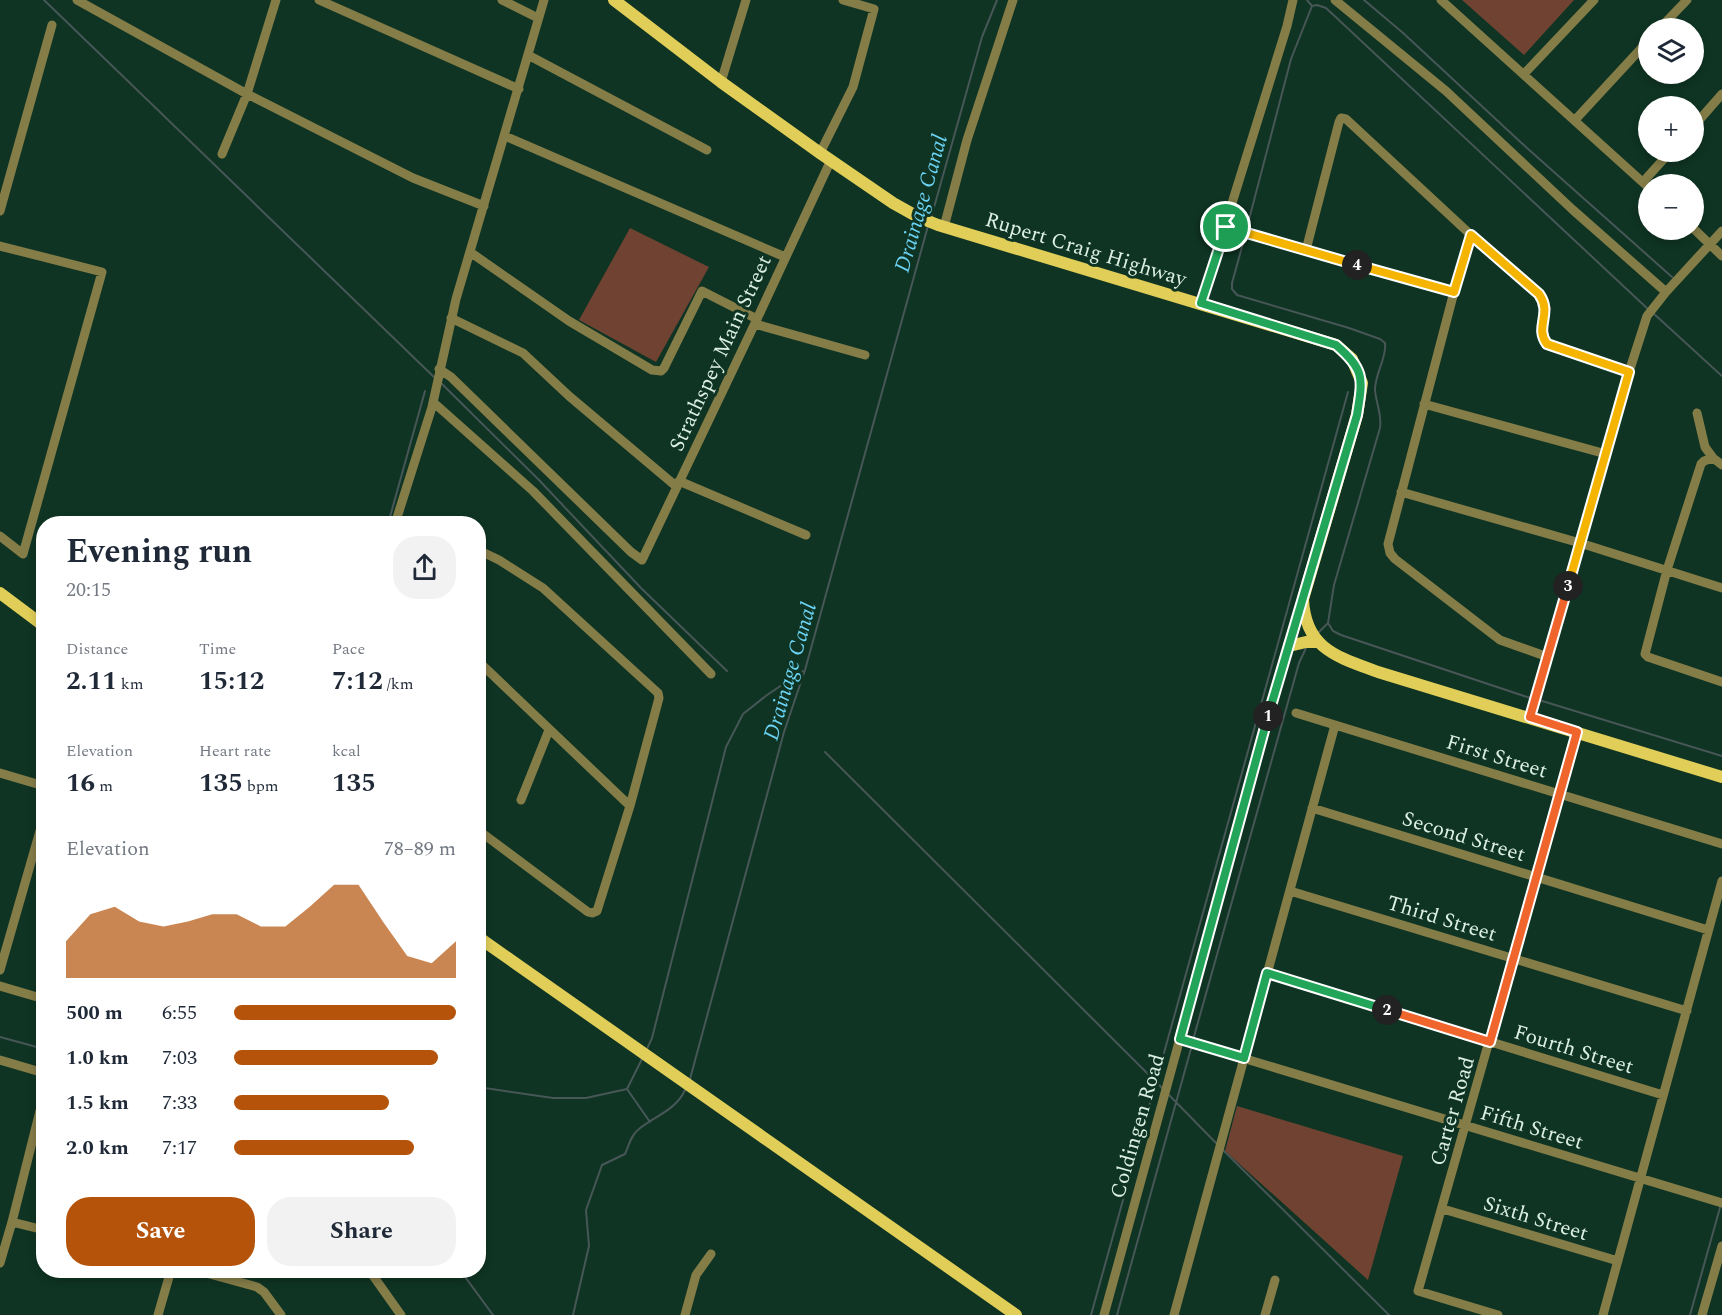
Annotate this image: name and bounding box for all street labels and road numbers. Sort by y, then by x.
street label: Rupert Craig Highway [981,204,1191,296]
street label: Strathspey Main Street [661,250,781,457]
street label: First Street [1442,726,1551,787]
street label: Second Street [1398,803,1529,871]
street label: Third Street [1383,887,1501,951]
street label: Fourth Street [1510,1017,1638,1083]
street label: Coldingen Road [1102,1050,1174,1203]
street label: Carter Road [1422,1053,1484,1170]
street label: Fifth Street [1476,1097,1587,1159]
street label: Sixth Street [1479,1188,1592,1250]

